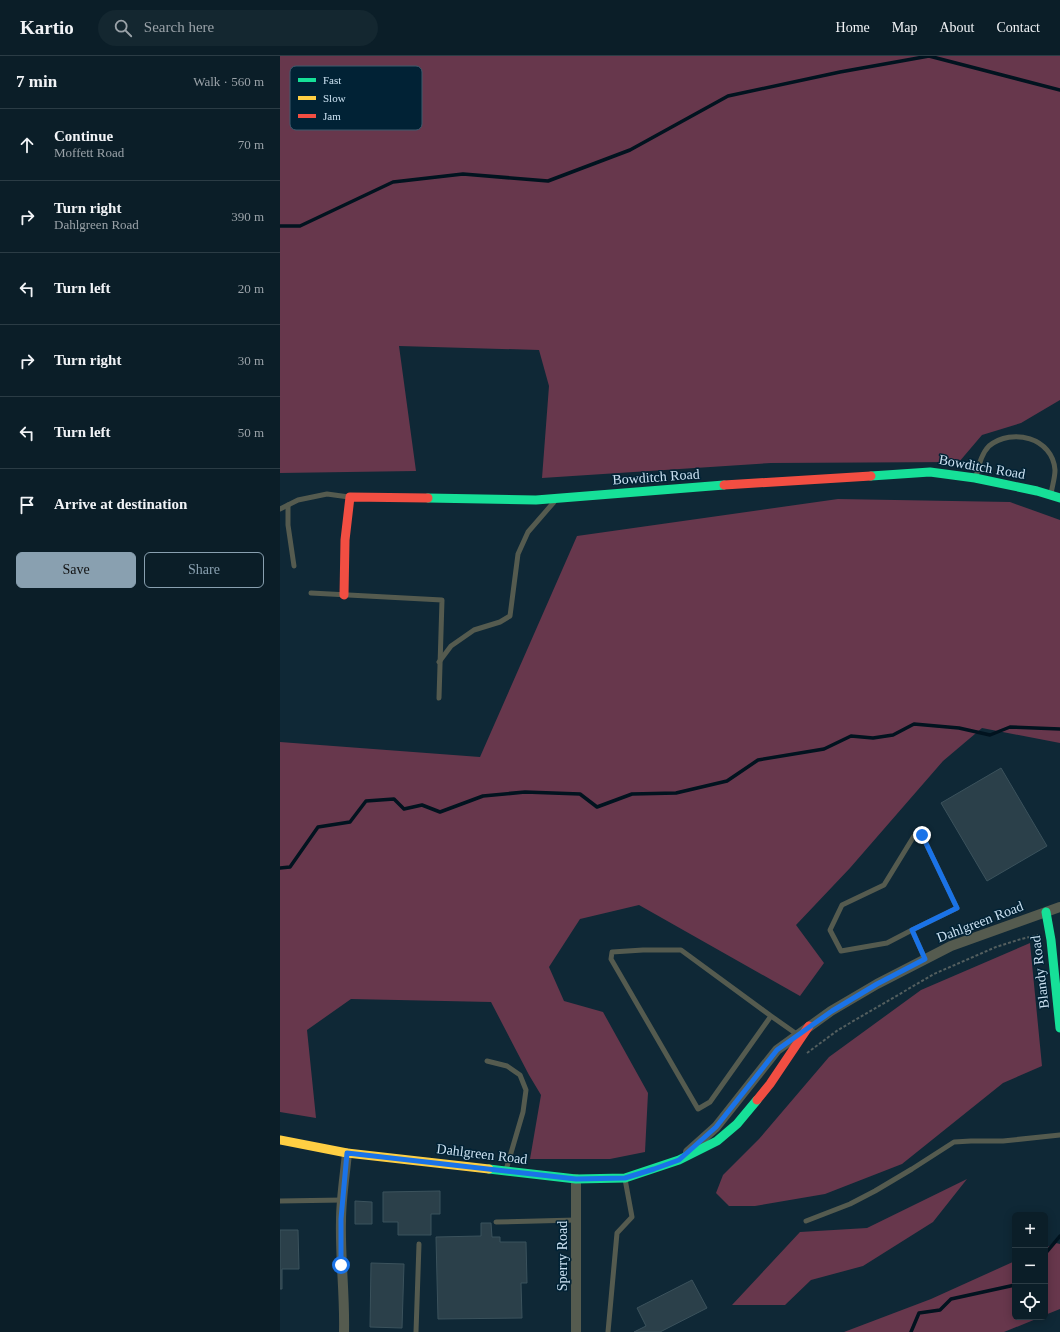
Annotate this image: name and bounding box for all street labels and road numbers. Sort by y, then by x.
street label: Bowditch Road [938,452,1026,482]
street label: Bowditch Road [612,466,700,488]
street label: Dahlgreen Road [935,899,1025,945]
street label: Blandy Road [1028,935,1052,1009]
street label: Dahlgreen Road [436,1141,528,1167]
street label: Sperry Road [555,1221,570,1291]

